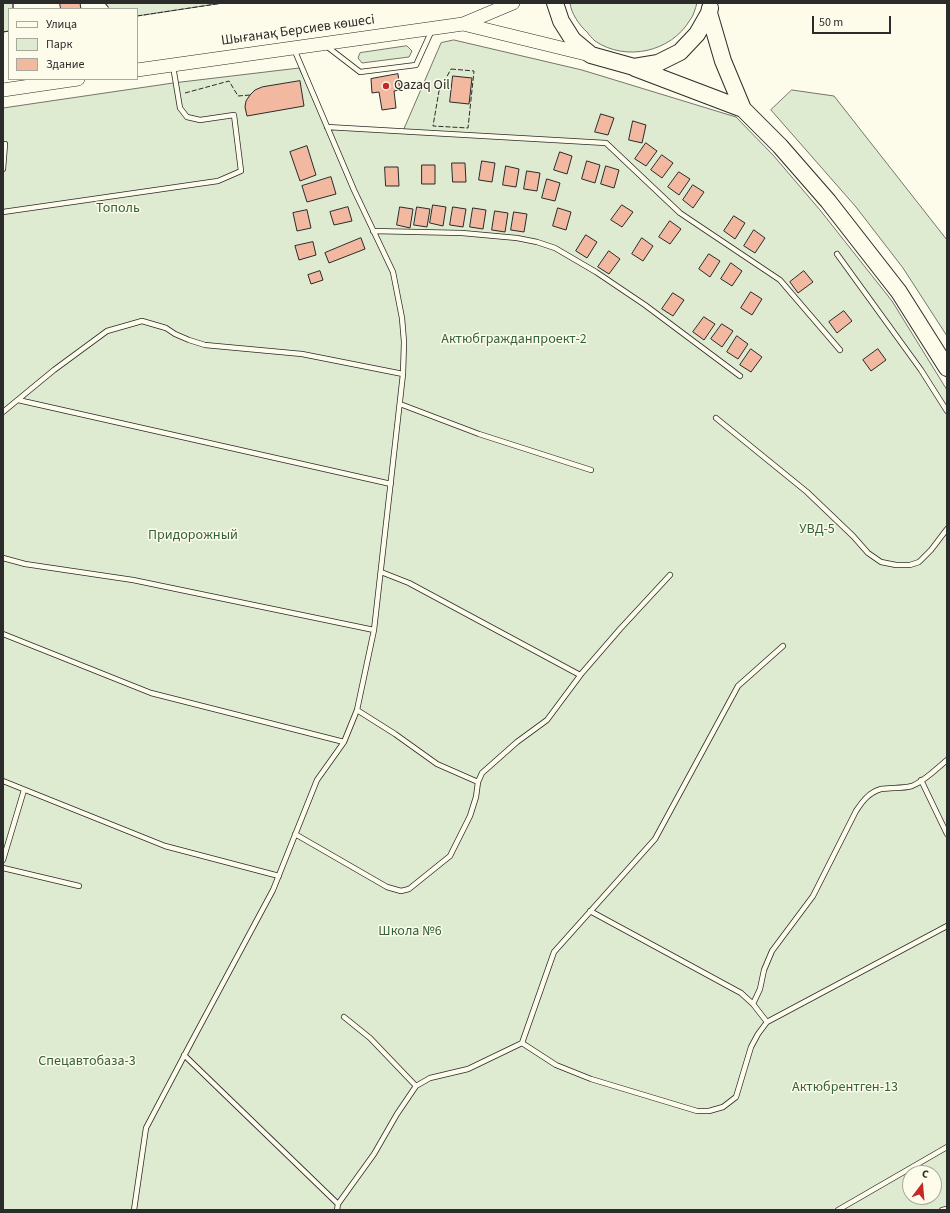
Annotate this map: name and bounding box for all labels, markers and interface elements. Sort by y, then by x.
legend [8,8,138,80]
scale bar [814,8,893,34]
street label: Шығанақ Берсиев көшесі [220,12,376,50]
text: 50 m [819,14,843,31]
text: Улица [46,16,77,33]
text: Парк [46,36,72,53]
text: Здание [46,56,85,73]
place label: Qazaq Oil [394,78,450,94]
marker: Qazaq Oil [381,81,391,91]
park label: Тополь [96,201,140,217]
park label: Актюбгражданпроект-2 [441,332,587,348]
park label: УВД-5 [799,522,835,538]
park label: Придорожный [148,528,238,544]
park label: Школа №6 [378,924,442,940]
park label: Спецавтобаза-3 [38,1054,136,1070]
park label: Актюбрентген-13 [792,1080,898,1096]
north arrow [902,1165,942,1205]
text: С [920,1166,930,1182]

